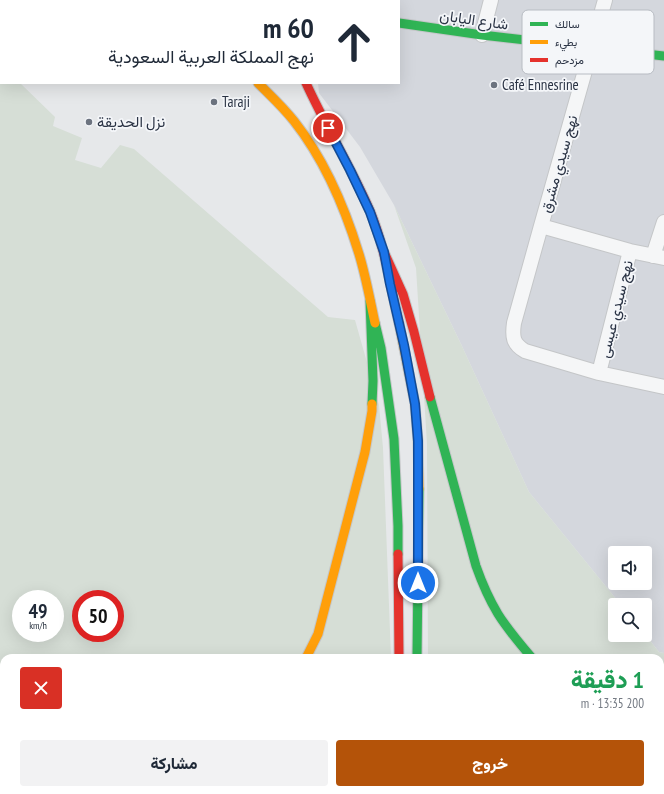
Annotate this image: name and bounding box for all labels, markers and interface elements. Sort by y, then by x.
street label: شارع اليابان [438,5,510,36]
text: 60 m [263,9,314,46]
legend [522,10,654,74]
icon: ahead [328,16,380,68]
text: سالك [555,17,580,31]
text: بطيء [555,35,577,52]
text: نهج المملكة العربية السعودية [108,45,314,68]
text: مزدحم [555,53,584,68]
place label: Café Ennesrine [502,75,579,94]
marker: Café Ennesrine [489,80,499,90]
place label: Taraji [222,92,250,111]
marker: Taraji [209,97,219,107]
pin [311,111,345,145]
place label: نزل الحديقة [97,112,165,131]
street label: نهج سيدي مشرق [536,113,585,216]
marker: نزل الحديقة [84,117,94,127]
icon: arrive [317,117,339,139]
street label: نهج سيدي عيسى [594,258,641,361]
map controls [608,546,652,642]
button: sound [608,546,652,590]
position arrow [397,562,439,604]
speed limit sign: 50 [72,590,124,642]
text: 49 [28,598,48,624]
button: search [608,598,652,642]
text: km/h [29,619,47,632]
text: 1 دقيقة [571,664,644,695]
button: close [20,667,62,709]
text: 200 m · 13:35 [581,695,644,712]
button: مشاركة [20,740,328,786]
button: خروج [336,740,644,786]

